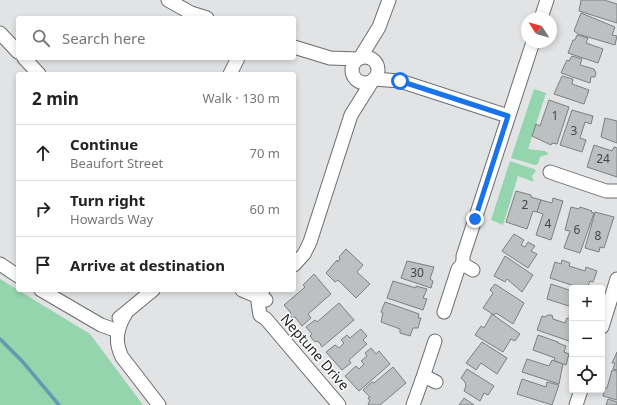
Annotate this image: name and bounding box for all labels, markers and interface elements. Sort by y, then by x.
north arrow [521,12,557,48]
search box [16,16,296,60]
icon: search [30,27,52,49]
text: Search here [62,28,145,48]
route start [391,72,409,90]
text: 2 min [32,87,79,110]
text: Walk · 130 m [202,89,280,107]
house number: 1 [552,107,558,124]
house number: 3 [571,122,578,139]
text: Continue [70,134,138,154]
icon: ahead [32,142,54,164]
text: 70 m [250,144,280,162]
house number: 24 [596,150,610,167]
text: Beaufort Street [70,154,163,172]
text: Turn right [70,190,145,210]
house number: 2 [522,196,529,213]
icon: right [32,198,54,220]
text: 60 m [250,200,280,218]
text: Howards Way [70,210,153,228]
route end [466,210,484,228]
house number: 4 [545,215,552,232]
house number: 6 [574,221,581,238]
house number: 8 [595,227,602,244]
icon: arrive [32,254,54,276]
text: Arrive at destination [70,255,225,275]
house number: 30 [410,264,424,281]
map controls [569,285,605,393]
button: + [569,285,605,321]
street label: Neptune Drive [277,309,354,394]
button: − [569,321,605,357]
button: locate [569,357,605,393]

